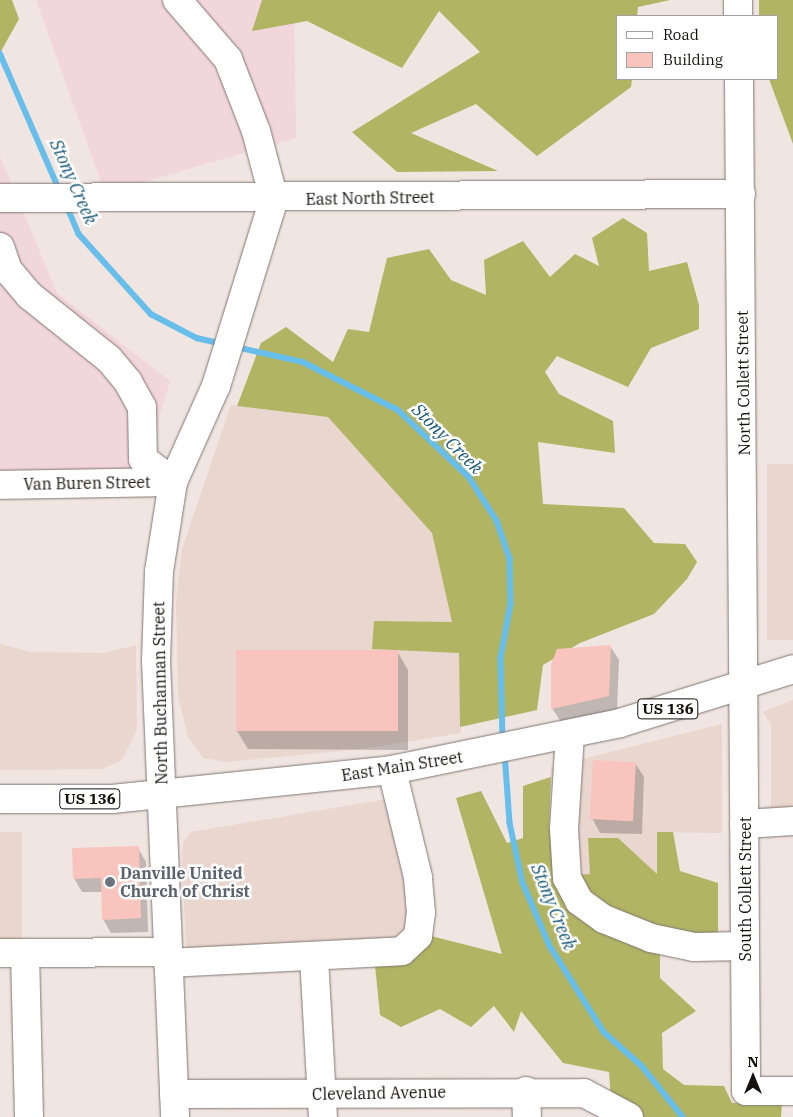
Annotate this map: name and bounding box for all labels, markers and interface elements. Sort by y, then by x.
legend [616,15,778,80]
text: Road [663,25,699,44]
text: Building [663,50,723,69]
water label: Stony Creek [45,136,101,228]
street label: East North Street [305,187,435,209]
street label: North Collett Street [732,310,754,456]
water label: Stony Creek [407,399,487,479]
street label: Van Buren Street [23,472,151,494]
street label: North Buchannan Street [149,601,171,785]
road number: US 136 [637,696,699,722]
street label: East Main Street [340,747,464,785]
road number: US 136 [59,786,121,812]
street label: South Collett Street [735,817,755,961]
water label: Stony Creek [526,861,580,953]
place label: Danville United Church of Christ [120,863,249,901]
marker: Danville United Church of Christ [104,876,116,888]
north arrow [728,1052,778,1102]
text: N [747,1053,759,1071]
street label: Cleveland Avenue [312,1082,446,1104]

